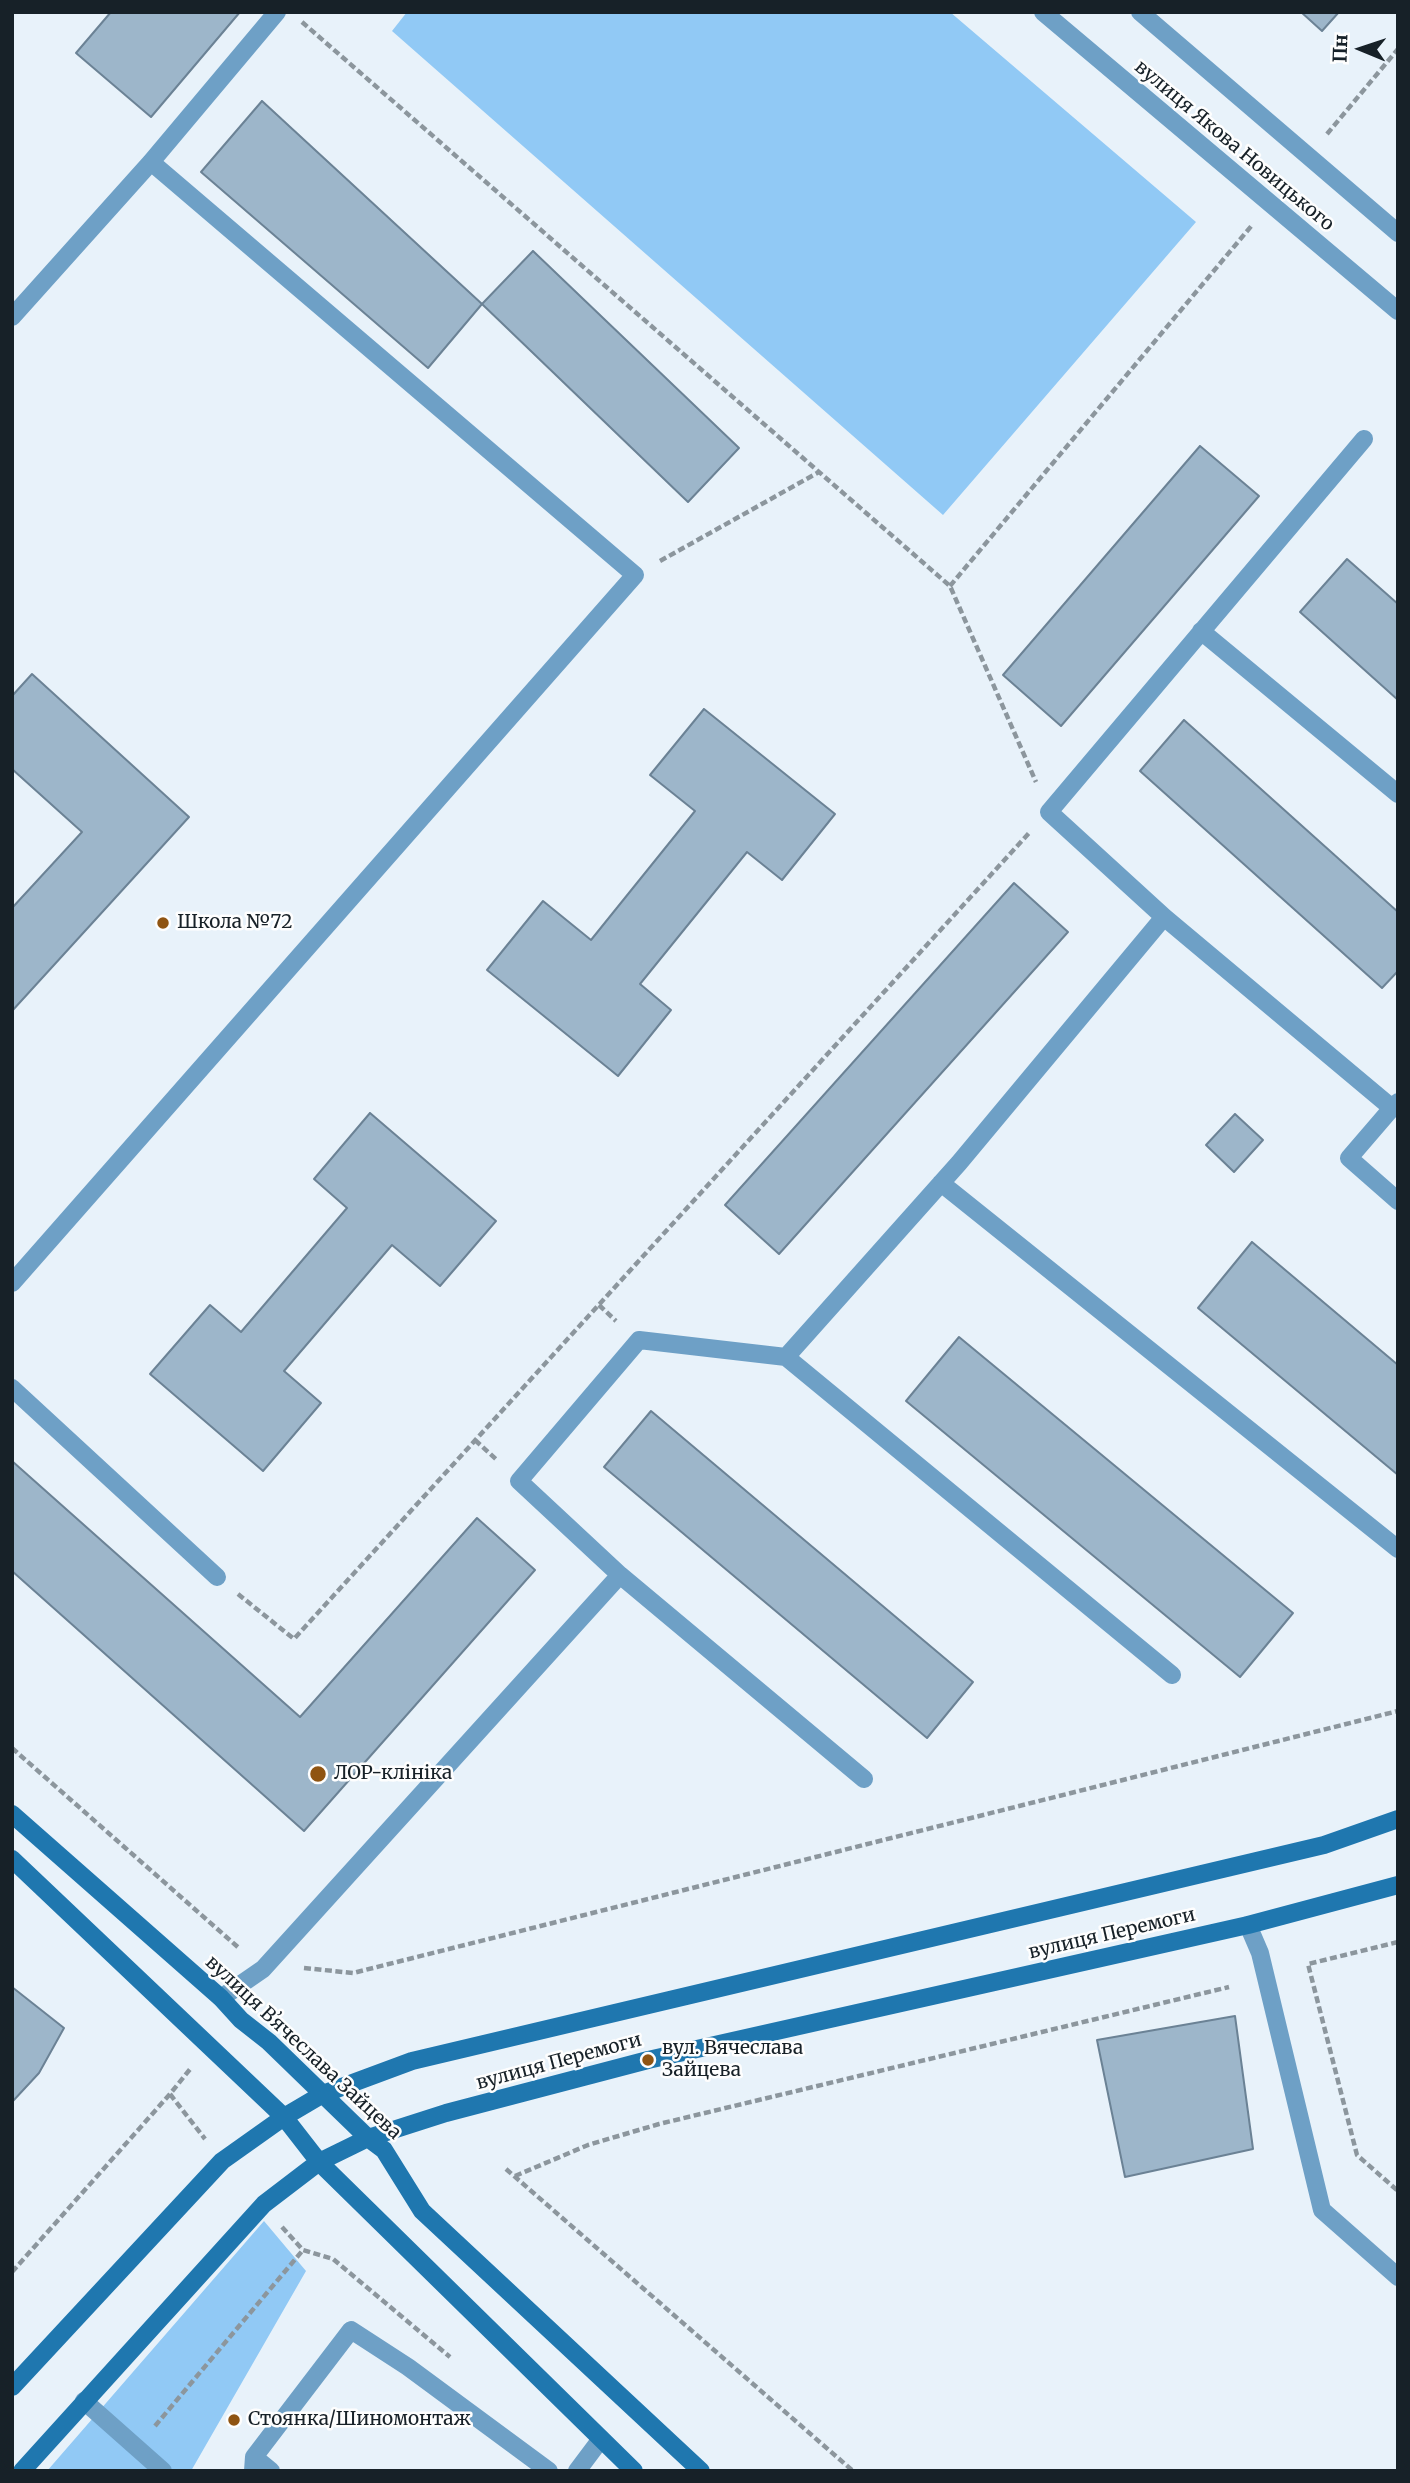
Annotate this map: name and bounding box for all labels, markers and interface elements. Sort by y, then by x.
north arrow [1326,14,1396,84]
text: Пн [1328,34,1353,63]
street label: вулиця Якова Новицького [1130,56,1338,236]
place label: Школа №72 [177,912,292,934]
marker: Школа №72 [155,915,171,931]
place label: ЛОР-клініка [334,1763,452,1785]
marker: ЛОР-клініка [308,1764,328,1784]
street label: вулиця Перемоги [1026,1904,1198,1964]
street label: вулиця Вʼячеслава Зайцева [200,1951,406,2145]
street label: вулиця Перемоги [474,2029,644,2095]
place label: вул. Вячеслава Зайцева [662,2038,803,2082]
marker: вул. Вячеслава Зайцева [640,2052,656,2068]
place label: Стоянка/Шиномонтаж [248,2409,471,2431]
marker: Стоянка/Шиномонтаж [226,2412,242,2428]

